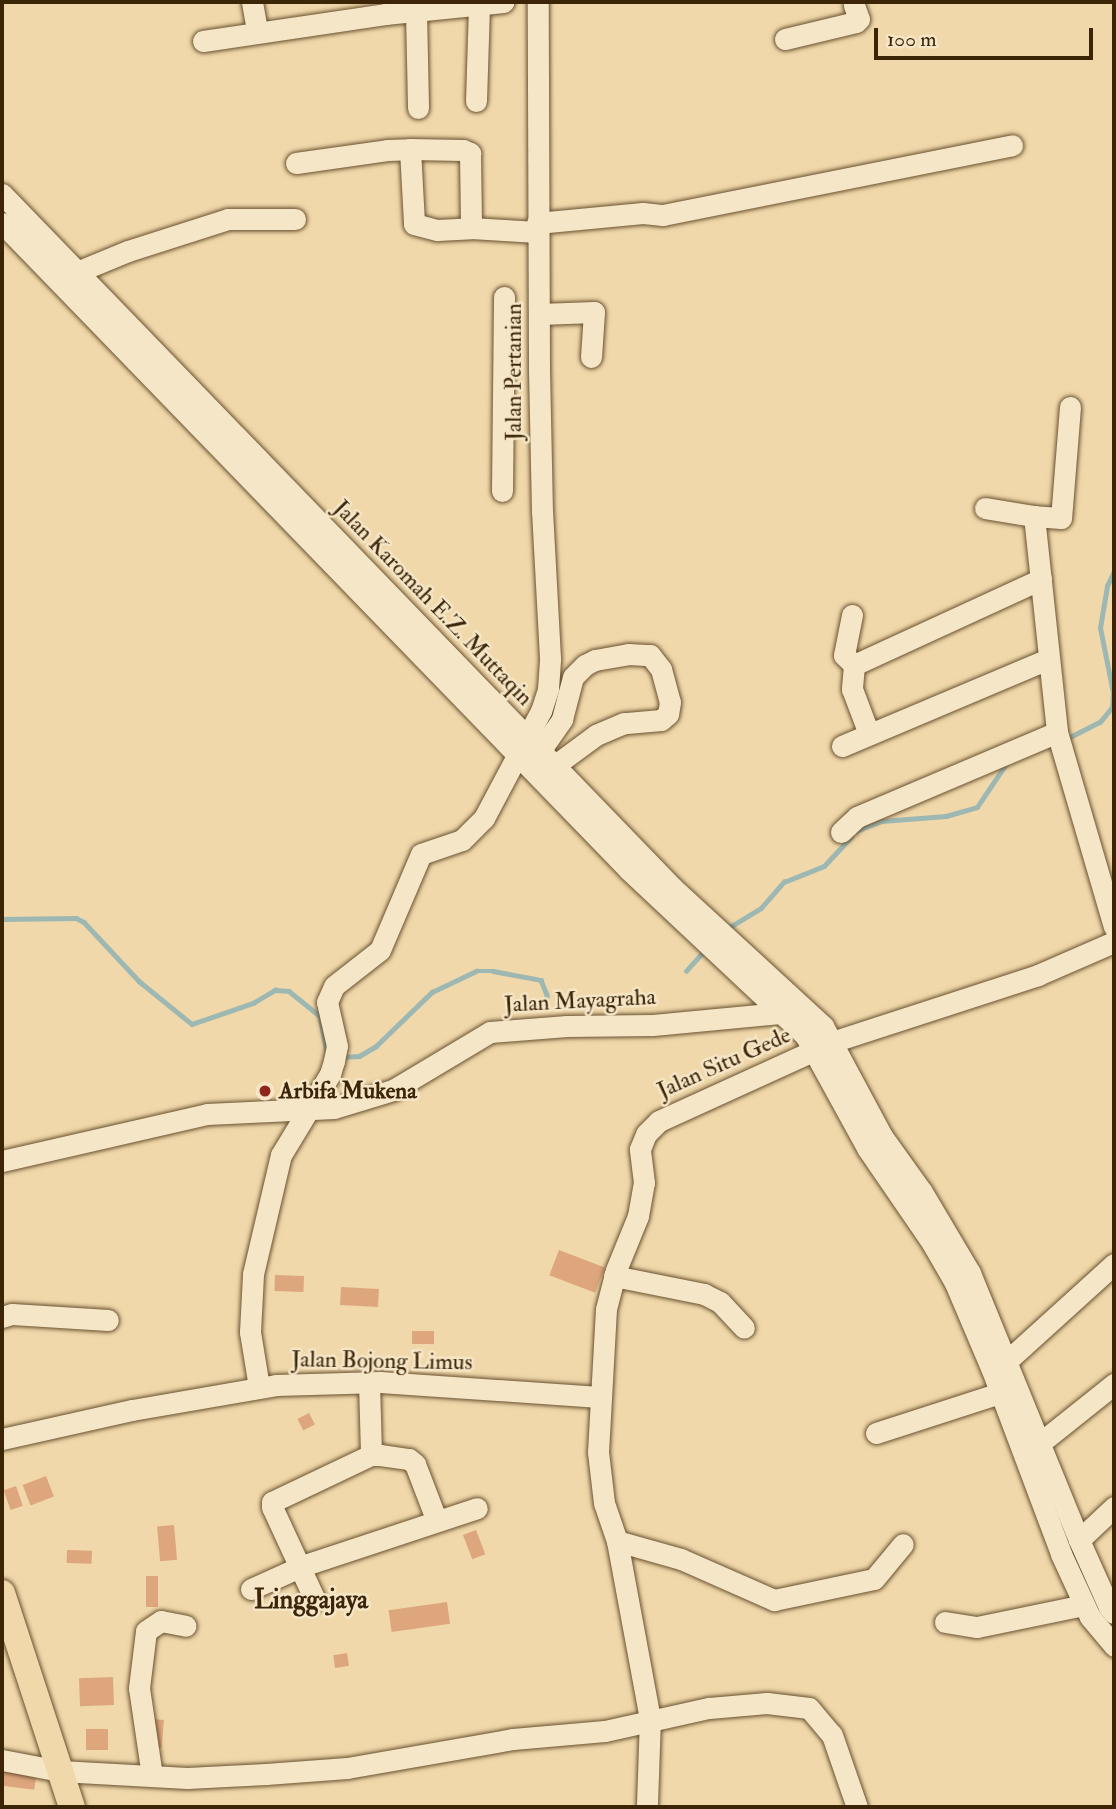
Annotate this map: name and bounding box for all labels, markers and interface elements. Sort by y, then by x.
scale bar [878,14,1097,58]
text: 100 m [887,26,937,53]
street label: Jalan Pertanian [500,303,528,441]
street label: Jalan Karomah E.Z. Muttaqin [328,494,538,712]
street label: Jalan Mayagraha [503,983,657,1019]
street label: Jalan Situ Gede [653,1021,795,1105]
place label: Arbifa Mukena [279,1077,417,1105]
marker: Arbifa Mukena [257,1083,273,1099]
street label: Jalan Bojong Limus [291,1346,473,1376]
district label: Linggajaya [254,1585,368,1617]

